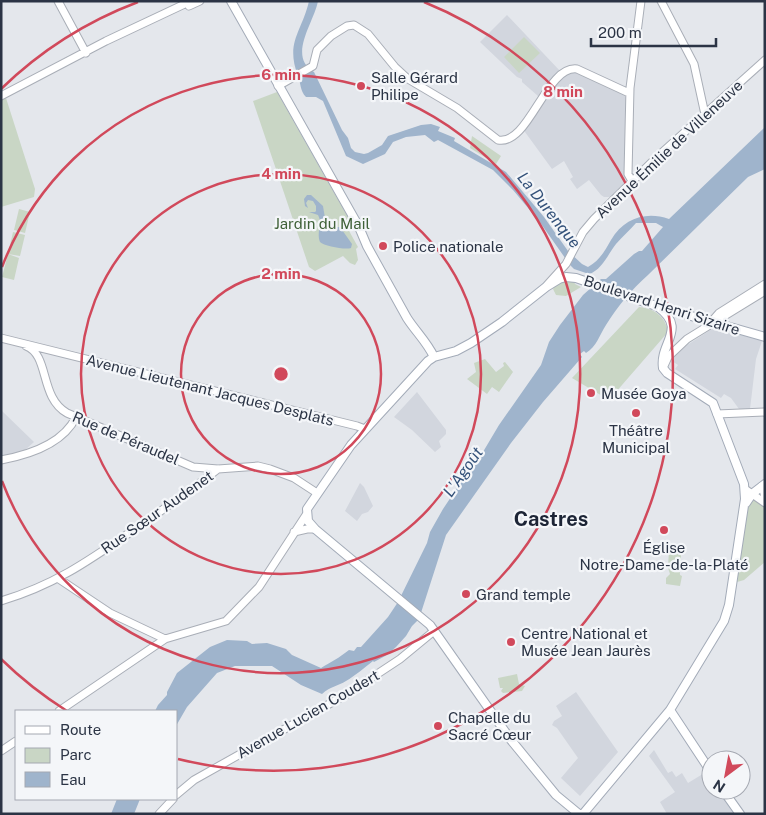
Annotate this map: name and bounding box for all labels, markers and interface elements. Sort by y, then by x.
scale bar [591,15,716,47]
text: 200 m [598,24,642,41]
text: 6 min [261,66,301,83]
place label: Salle Gérard Philipe [371,69,458,103]
street label: Avenue Émilie de Villeneuve [592,77,746,221]
marker: Salle Gérard Philipe [355,80,367,92]
text: 8 min [543,83,583,100]
text: 4 min [261,165,301,182]
water label: La Durenque [513,168,585,252]
park label: Jardin du Mail [274,215,370,232]
place label: Police nationale [393,238,503,255]
marker: Police nationale [377,240,389,252]
text: 2 min [261,265,301,282]
street label: Boulevard Henri Sizaire [582,272,742,338]
street label: Avenue Lieutenant Jacques Desplats [85,351,335,429]
centre of rings [272,365,290,383]
place label: Musée Goya [601,385,687,402]
marker: Musée Goya [585,387,597,399]
marker: Théâtre Municipal [630,407,642,419]
street label: Rue de Péraudel [70,408,182,468]
place label: Théâtre Municipal [602,422,670,456]
water label: L'Agoût [439,443,487,501]
street label: Rue Sœur Audenet [98,467,216,557]
district label: Castres [514,507,588,531]
marker: Église Notre-Dame-de-la-Platé [658,524,670,536]
place label: Église Notre-Dame-de-la-Platé [579,539,749,573]
place label: Grand temple [476,586,571,603]
marker: Grand temple [460,588,472,600]
place label: Centre National et Musée Jean Jaurès [521,625,651,659]
marker: Centre National et Musée Jean Jaurès [505,636,517,648]
street label: Avenue Lucien Coudert [234,666,382,762]
place label: Chapelle du Sacré Cœur [448,709,531,743]
legend [15,710,178,800]
marker: Chapelle du Sacré Cœur [432,720,444,732]
text: Route [60,721,101,738]
text: Parc [60,746,92,763]
north arrow [701,750,751,800]
text: Eau [60,771,86,788]
text: N [710,776,728,796]

